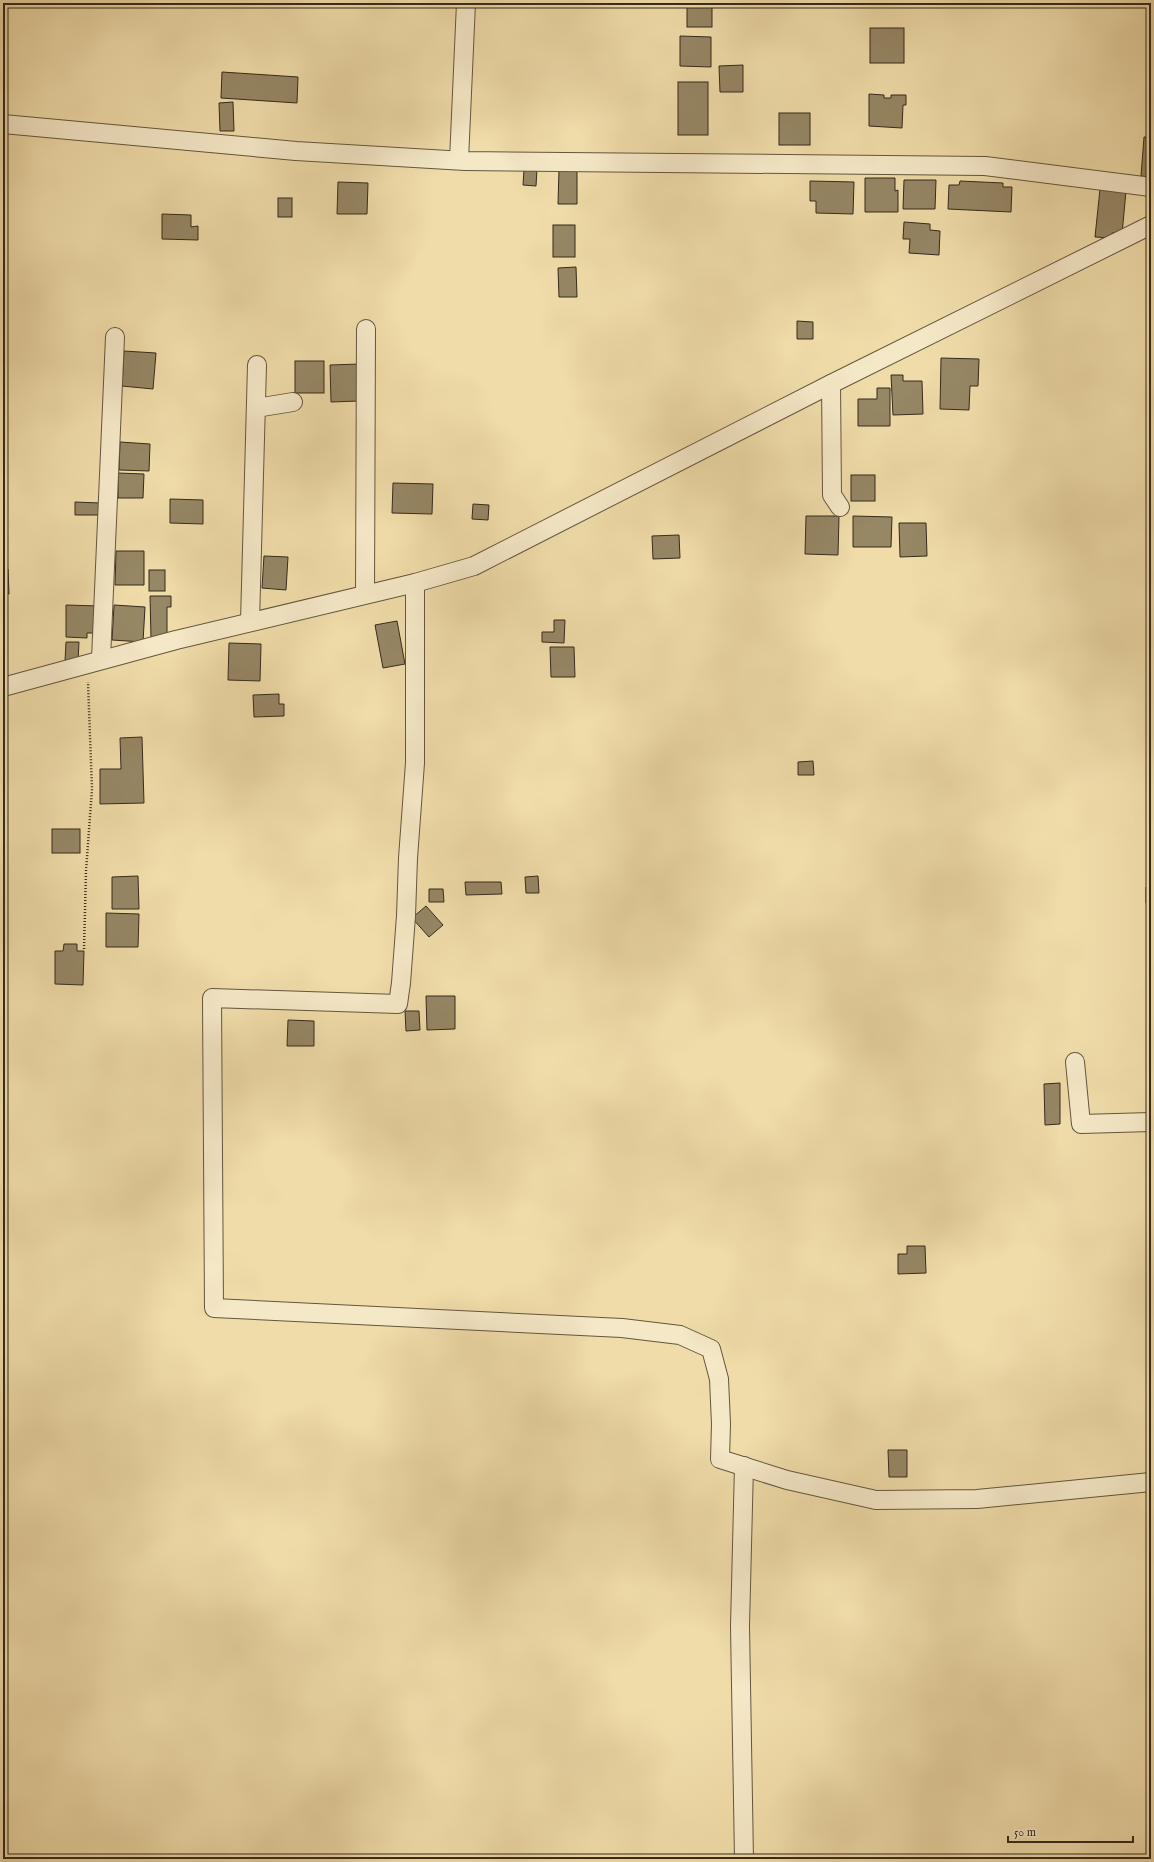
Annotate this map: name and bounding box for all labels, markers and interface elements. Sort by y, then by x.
scale bar [1008,1818,1133,1844]
text: 50 m [1014,1825,1036,1840]

